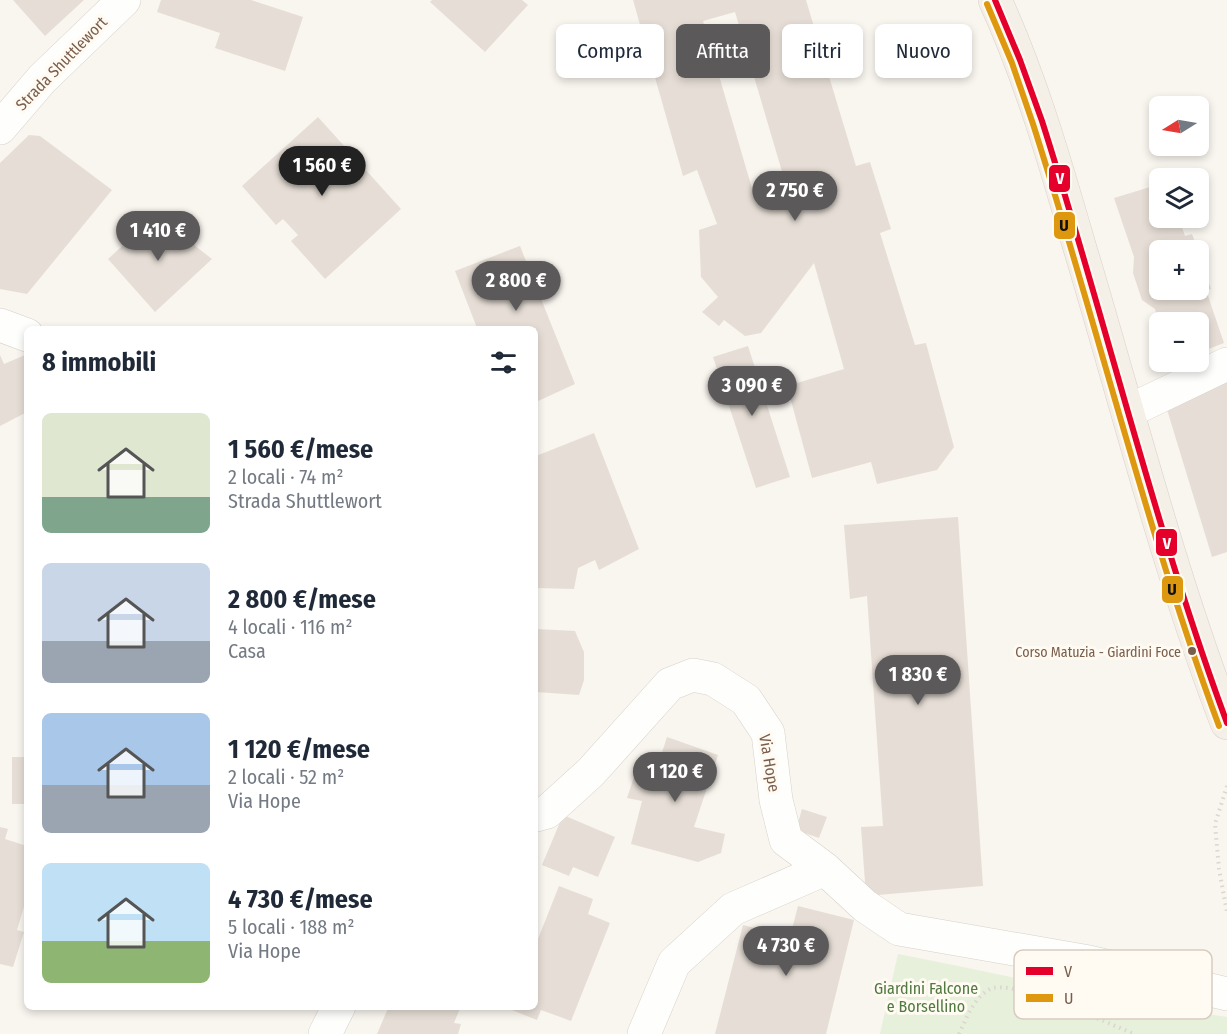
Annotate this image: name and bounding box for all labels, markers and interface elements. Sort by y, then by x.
street label: Strada Shuttlewort [12,12,111,114]
chip: Compra [556,24,664,78]
chip: Affitta [676,24,770,78]
chip: Filtri [782,24,863,78]
chip: Nuovo [875,24,972,78]
north arrow [1149,96,1209,156]
map controls [1149,96,1209,372]
pin: 1 560 € [267,146,377,197]
text: 1 560 € [293,153,351,177]
line badge: V [1048,164,1071,193]
button: layers [1149,168,1209,228]
text: V [1055,169,1065,188]
pin: 2 750 € [740,171,850,222]
text: 2 750 € [766,178,824,202]
pin: 1 410 € [103,211,213,262]
line badge: U [1053,211,1076,240]
text: U [1059,216,1069,235]
text: 1 410 € [130,218,186,242]
button: + [1149,240,1209,300]
pin: 2 800 € [461,261,571,312]
text: 2 800 € [486,268,546,292]
button: − [1149,312,1209,372]
icon: filters [487,346,520,379]
text: 8 immobili [42,347,156,378]
pin: 3 090 € [697,366,807,417]
text: 3 090 € [722,373,782,397]
text: 1 560 €/mese [228,434,373,465]
icon: home [90,437,162,509]
text: 2 locali · 74 m² [228,465,343,489]
text: Strada Shuttlewort [228,489,382,513]
line badge: V [1155,528,1178,557]
text: V [1162,534,1172,553]
line badge: U [1161,575,1184,604]
text: U [1167,580,1177,599]
text: 2 800 €/mese [228,584,376,615]
icon: home [90,587,162,659]
text: 4 locali · 116 m² [228,615,352,639]
text: Casa [228,639,266,663]
place label: Corso Matuzia - Giardini Foce [1015,644,1181,661]
marker: Corso Matuzia - Giardini Foce [1186,645,1198,657]
pin: 1 830 € [863,655,973,706]
text: 1 830 € [889,662,947,686]
street label: Via Hope [755,733,784,794]
text: 1 120 €/mese [228,734,370,765]
icon: home [90,737,162,809]
pin: 1 120 € [620,752,730,803]
text: 1 120 € [647,759,703,783]
text: 2 locali · 52 m² [228,765,344,789]
text: Via Hope [228,789,301,813]
text: 4 730 €/mese [228,884,373,915]
icon: home [90,887,162,959]
text: 5 locali · 188 m² [228,915,355,939]
pin: 4 730 € [731,926,841,977]
text: 4 730 € [757,933,815,957]
text: Via Hope [228,939,301,963]
legend [1014,950,1212,1019]
text: V [1064,962,1073,981]
park label: Giardini Falcone e Borsellino [874,979,978,1016]
text: U [1064,989,1073,1008]

